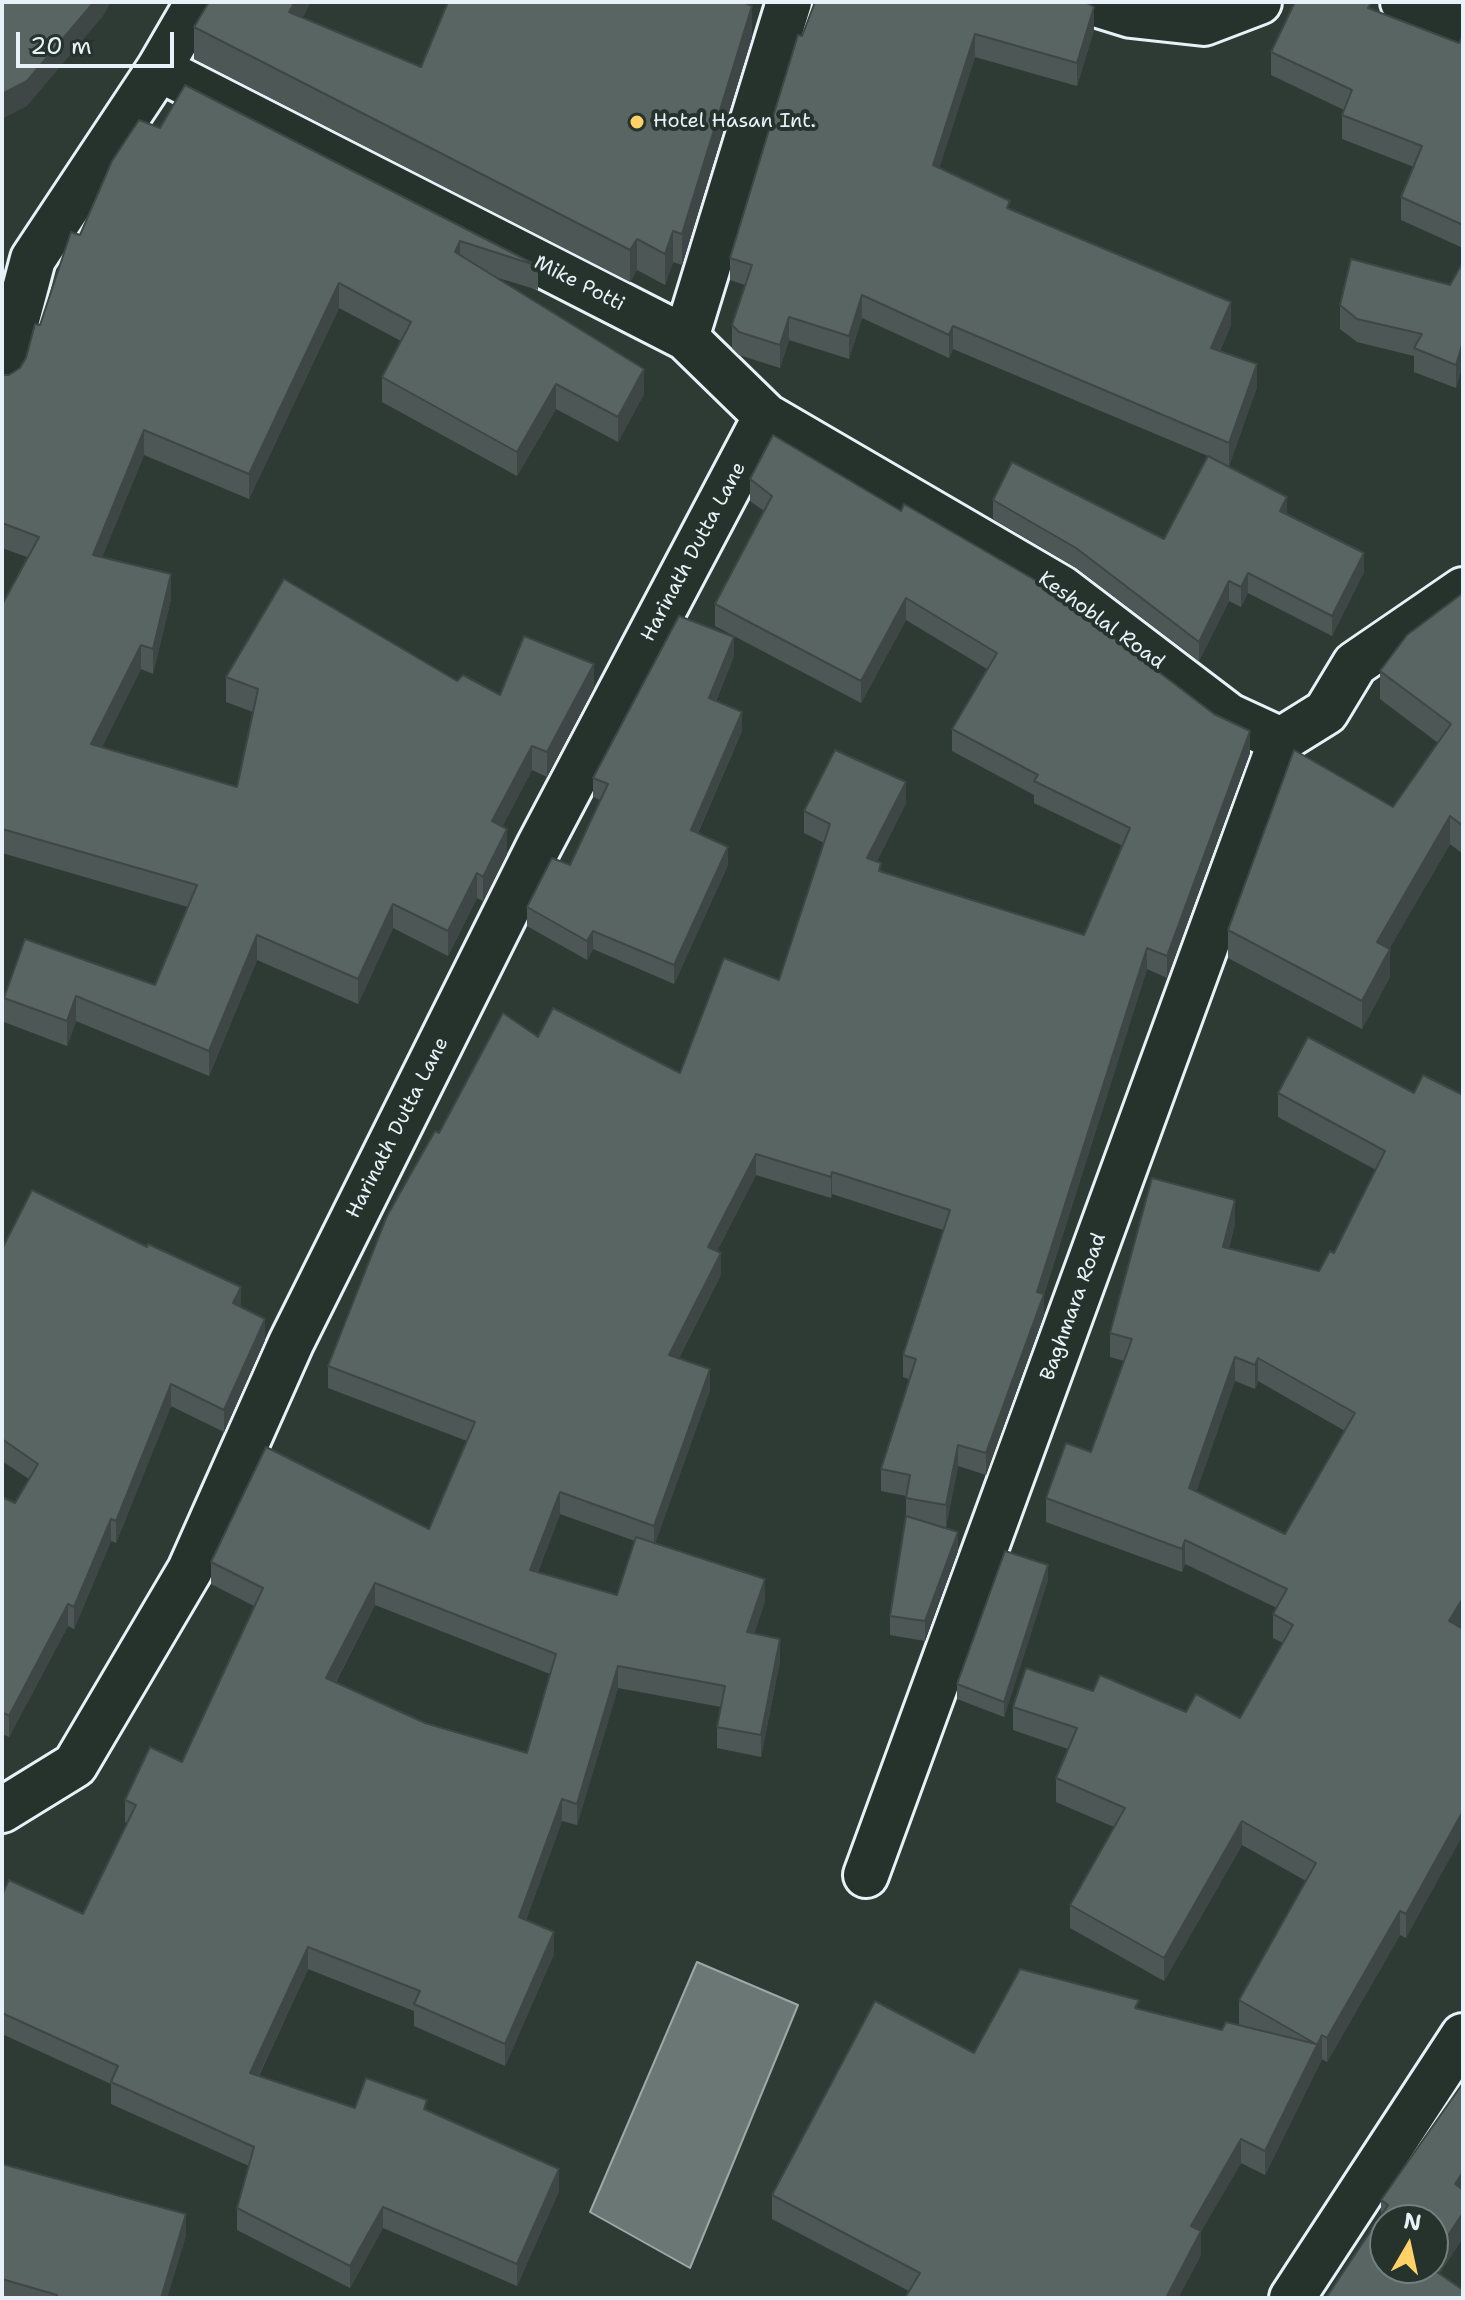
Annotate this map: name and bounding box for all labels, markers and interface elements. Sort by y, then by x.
scale bar [20,16,178,66]
text: 20 m [30,30,92,62]
place label: Hotel Hasan Int. [653,110,816,134]
marker: Hotel Hasan Int. [628,113,646,131]
street label: Mike Potti [530,251,628,317]
street label: Harinath Dutta Lane [636,458,752,646]
street label: Keshoblal Road [1033,567,1169,675]
street label: Harinath Dutta Lane [342,1033,454,1223]
street label: Baghmara Road [1036,1230,1112,1384]
north arrow [1369,2204,1449,2284]
text: N [1402,2206,1423,2237]

